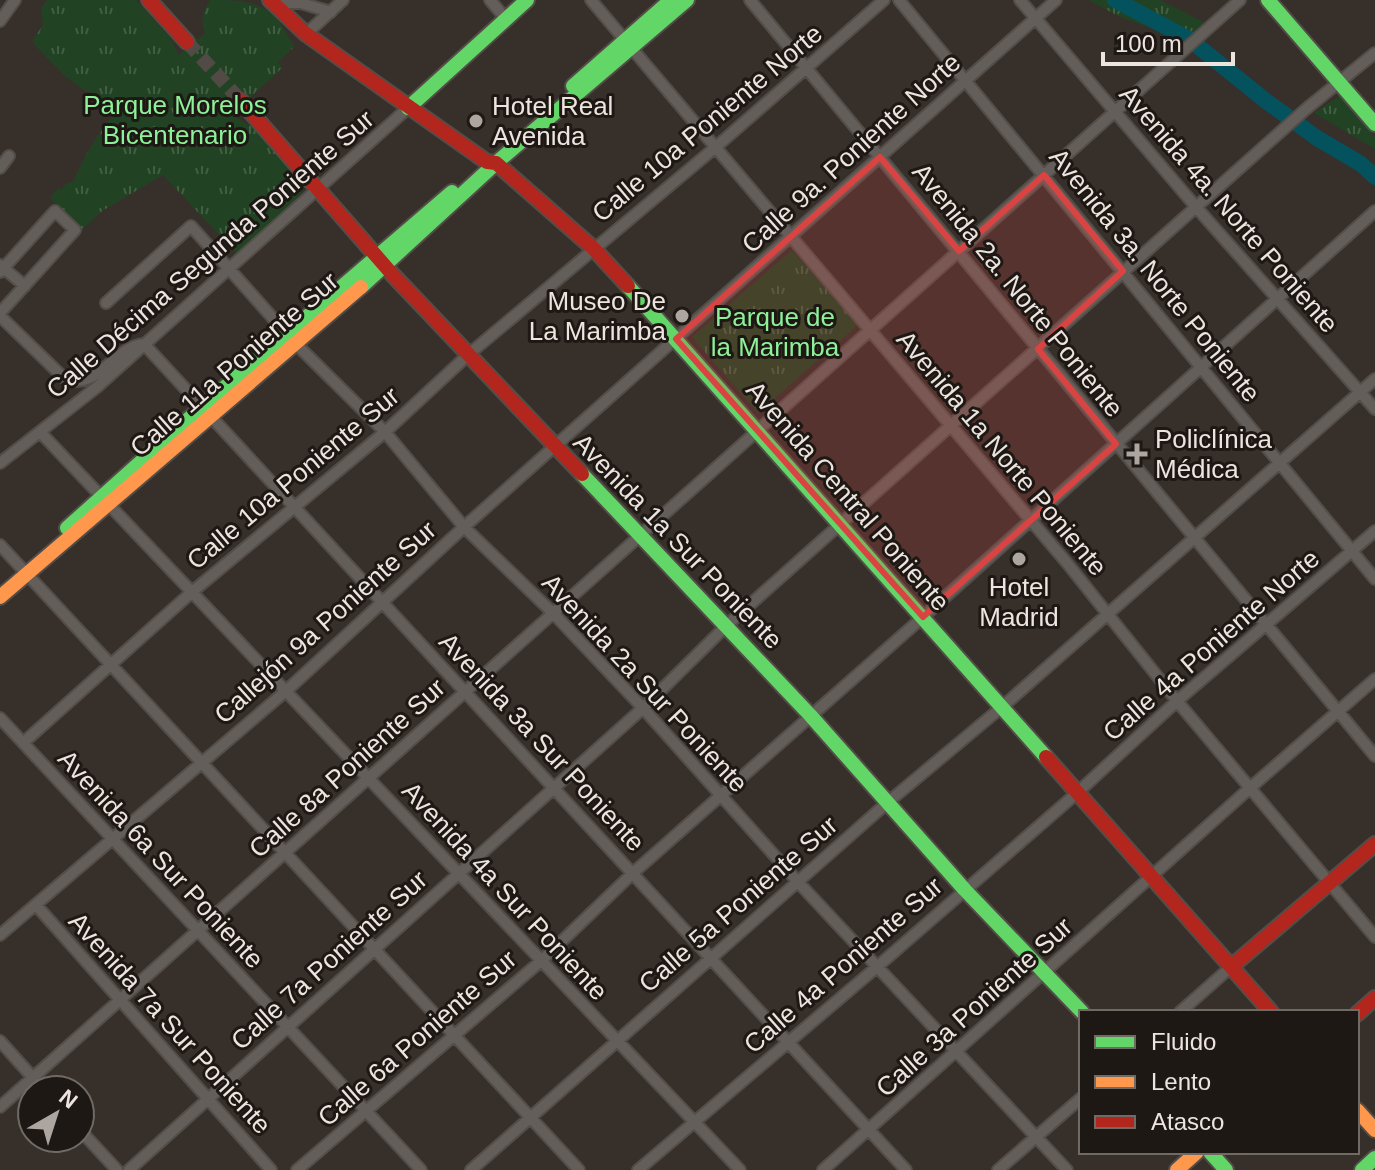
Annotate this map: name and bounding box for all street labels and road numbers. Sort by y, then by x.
street label: Calle 10a Poniente Norte [586,18,828,228]
street label: Calle 9a. Poniente Norte [736,47,966,259]
street label: Avenida 4a. Norte Poniente [1114,79,1344,339]
street label: Calle Décima Segunda Poniente Sur [40,104,380,404]
street label: Avenida 3a. Norte Poniente [1043,142,1267,408]
street label: Avenida 2a. Norte Poniente [906,157,1130,423]
street label: Calle 11a Poniente Sur [124,265,344,462]
street label: Avenida 1a Norte Poniente [891,325,1113,581]
street label: Avenida Central Poniente [740,375,956,617]
street label: Calle 10a Poniente Sur [181,380,405,575]
street label: Avenida 1a Sur Poniente [567,427,789,655]
street label: Callejón 9a Poniente Sur [208,514,442,729]
street label: Calle 4a Poniente Norte [1097,543,1325,747]
street label: Avenida 2a Sur Poniente [536,568,754,798]
street label: Avenida 3a Sur Poniente [433,627,651,857]
street label: Calle 8a Poniente Sur [243,672,451,864]
street label: Avenida 6a Sur Poniente [52,744,270,974]
street label: Avenida 4a Sur Poniente [396,776,614,1006]
street label: Calle 5a Poniente Sur [633,809,844,998]
street label: Calle 7a Poniente Sur [225,864,433,1056]
street label: Calle 4a Poniente Sur [738,870,949,1059]
street label: Avenida 7a Sur Poniente [63,906,277,1140]
street label: Calle 3a Poniente Sur [870,911,1078,1103]
street label: Calle 6a Poniente Sur [312,943,523,1132]

